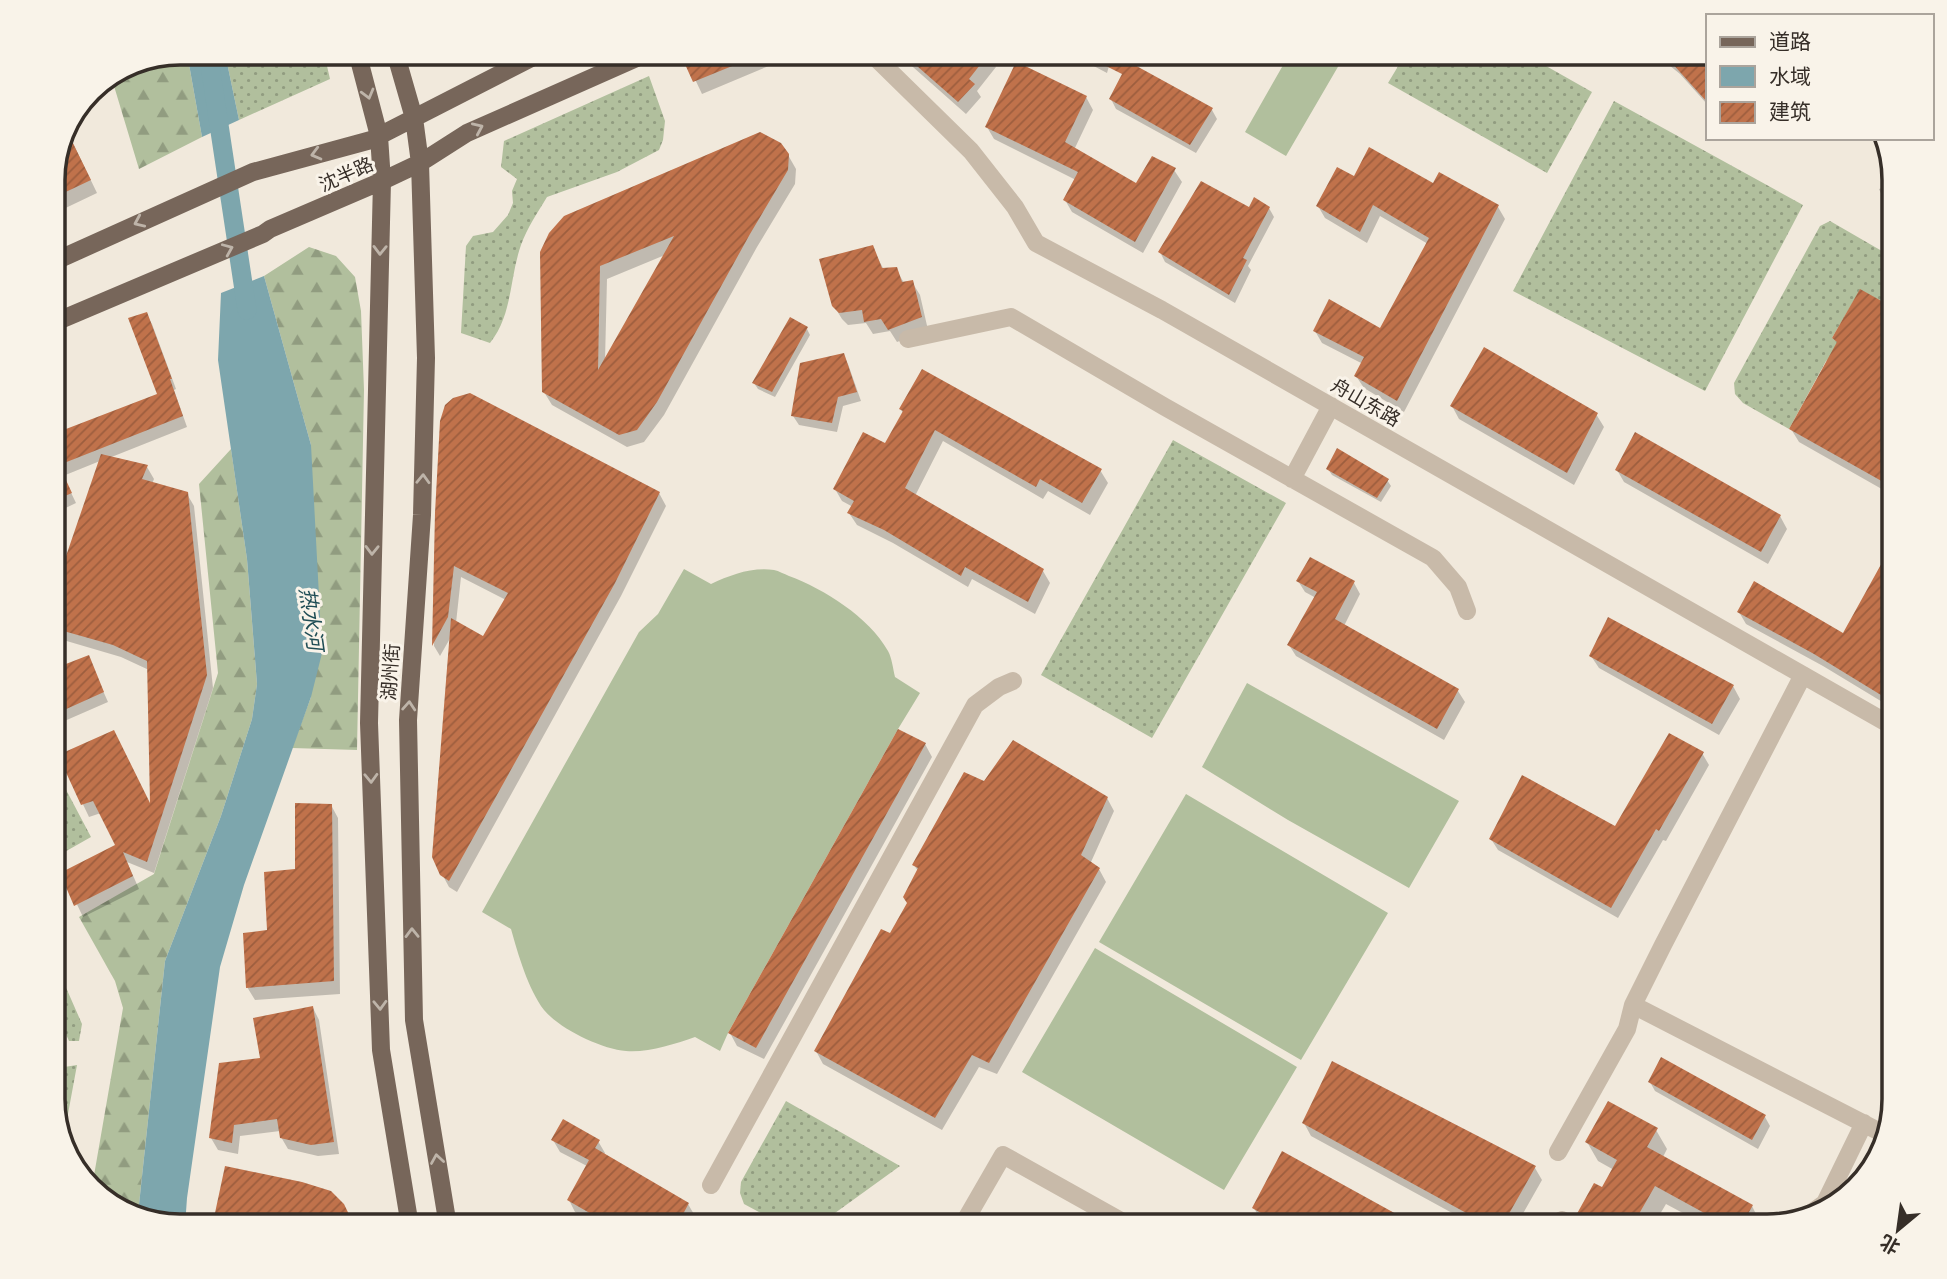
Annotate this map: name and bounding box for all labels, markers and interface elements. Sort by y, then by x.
legend [1706,14,1933,140]
text: 道路 [1769,28,1811,54]
text: 水域 [1769,63,1811,89]
one-way arrow [360,88,374,100]
text: 建筑 [1769,98,1811,124]
one-way arrow [471,122,484,136]
one-way arrow [310,146,322,161]
street label: 沈半路 [315,151,377,197]
one-way arrow [134,214,146,228]
one-way arrow [220,243,233,257]
one-way arrow [372,245,388,255]
street label: 舟山东路 [1327,373,1405,431]
one-way arrow [415,473,431,484]
one-way arrow [365,545,380,556]
water label: 热水河 [295,586,330,656]
street label: 湖州街 [376,643,404,701]
one-way arrow [401,700,416,711]
one-way arrow [363,773,378,784]
one-way arrow [405,928,420,939]
one-way arrow [372,1000,387,1011]
one-way arrow [430,1153,445,1165]
north arrow [1863,1195,1933,1265]
text: 北 [1876,1230,1904,1260]

